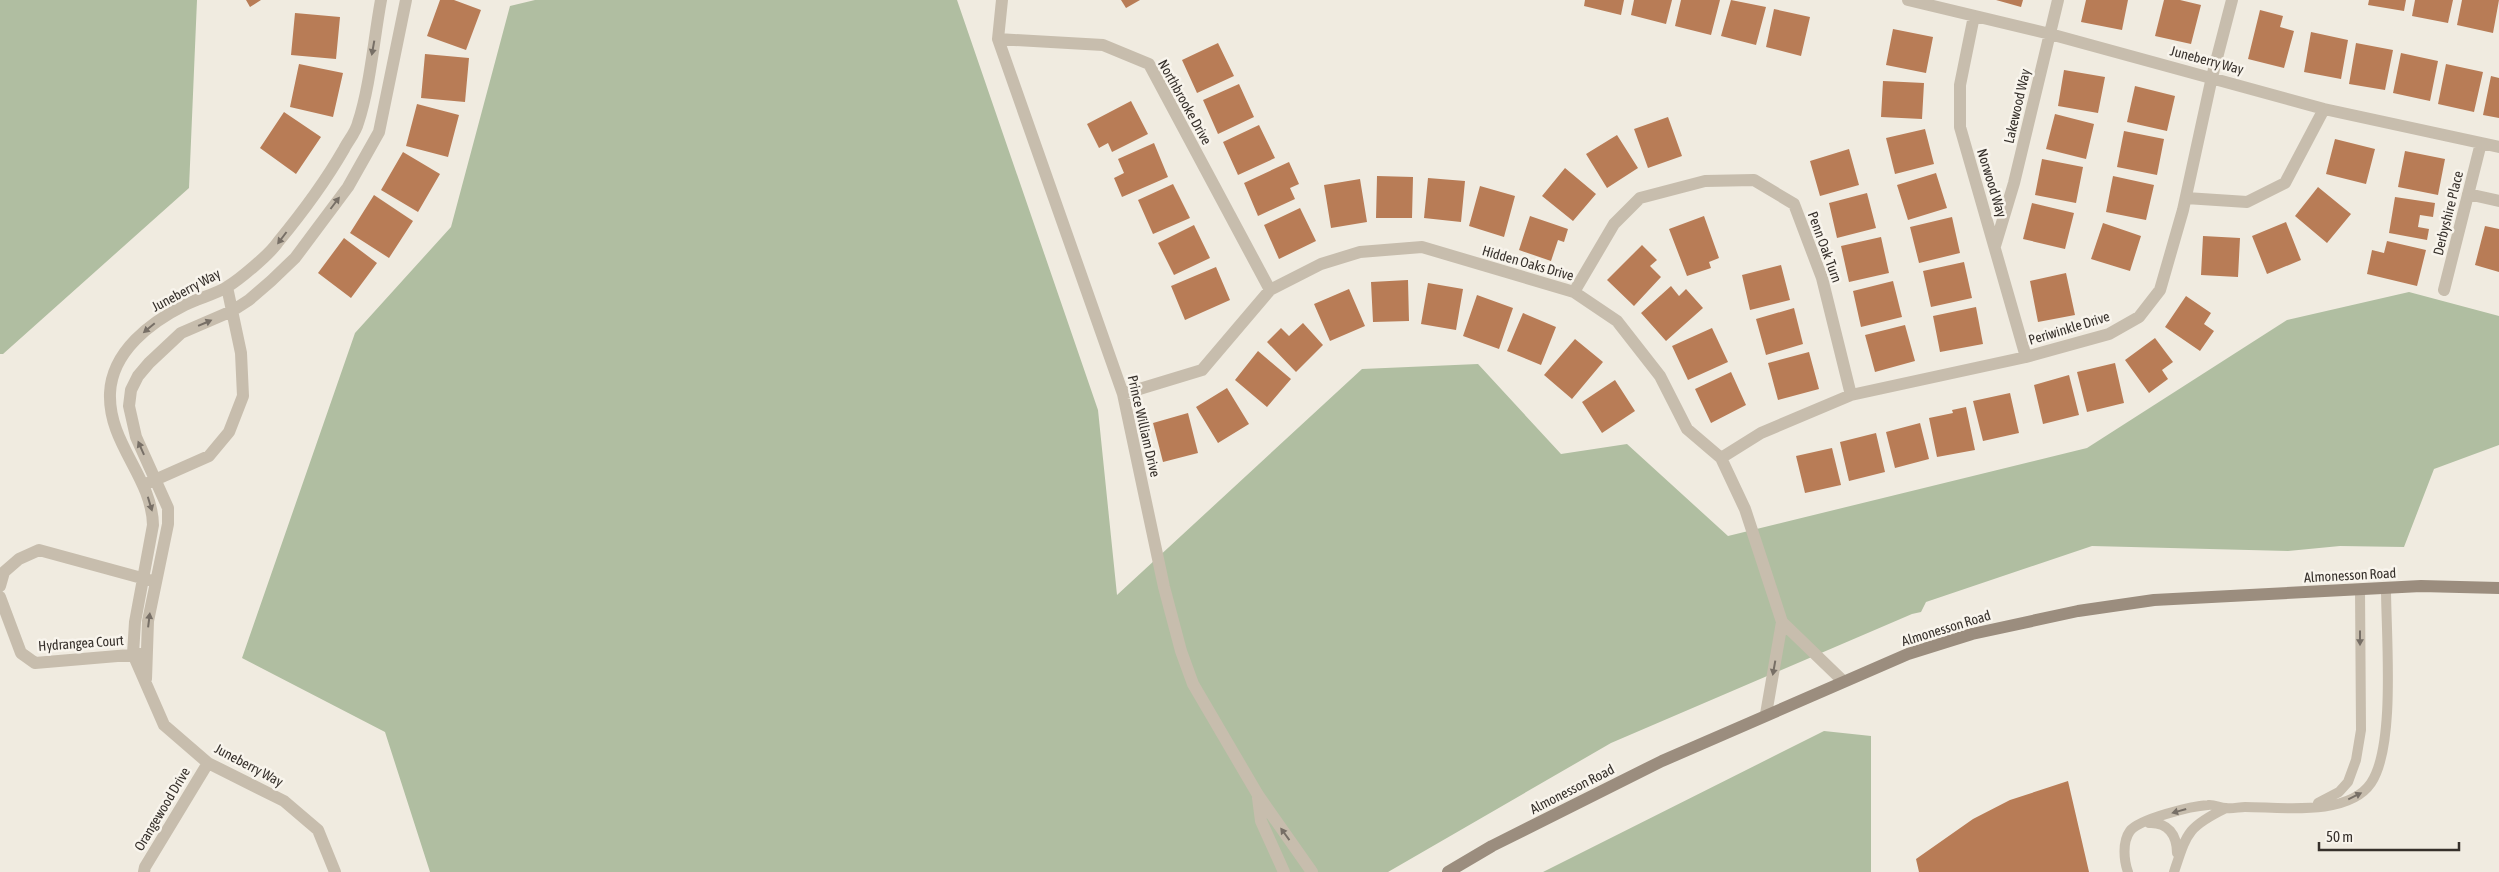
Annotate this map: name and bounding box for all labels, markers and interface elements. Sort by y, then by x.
one-way arrow [368,40,376,56]
street label: Juneberry Way [2169,43,2246,78]
street label: Northbrooke Drive [1155,57,1215,147]
street label: Lakewood Way [2001,67,2033,145]
street label: Norwood Way [1974,147,2010,219]
street label: Derbyshire Place [2430,169,2466,257]
one-way arrow [330,197,341,210]
street label: Penn Oak Turn [1805,209,1845,285]
one-way arrow [276,231,287,244]
street label: Hidden Oaks Drive [1480,242,1576,284]
street label: Juneberry Way [149,265,223,315]
street label: Periwinkle Drive [2027,308,2111,348]
one-way arrow [198,318,212,326]
one-way arrow [142,322,155,333]
street label: Prince William Drive [1124,373,1164,479]
one-way arrow [137,441,145,455]
one-way arrow [147,497,155,512]
street label: Almonesson Road [2304,565,2396,585]
street label: Almonesson Road [1900,607,1992,649]
one-way arrow [145,612,153,628]
one-way arrow [2356,630,2364,646]
street label: Hydrangea Court [38,632,124,654]
one-way arrow [1770,660,1778,676]
street label: Juneberry Way [212,740,286,790]
street label: Almonesson Road [1527,761,1617,817]
street label: Orangewood Drive [131,764,193,854]
one-way arrow [2347,792,2362,800]
one-way arrow [2171,808,2186,816]
scale bar [2319,820,2459,852]
one-way arrow [1280,827,1290,840]
text: 50 m [2326,828,2353,845]

